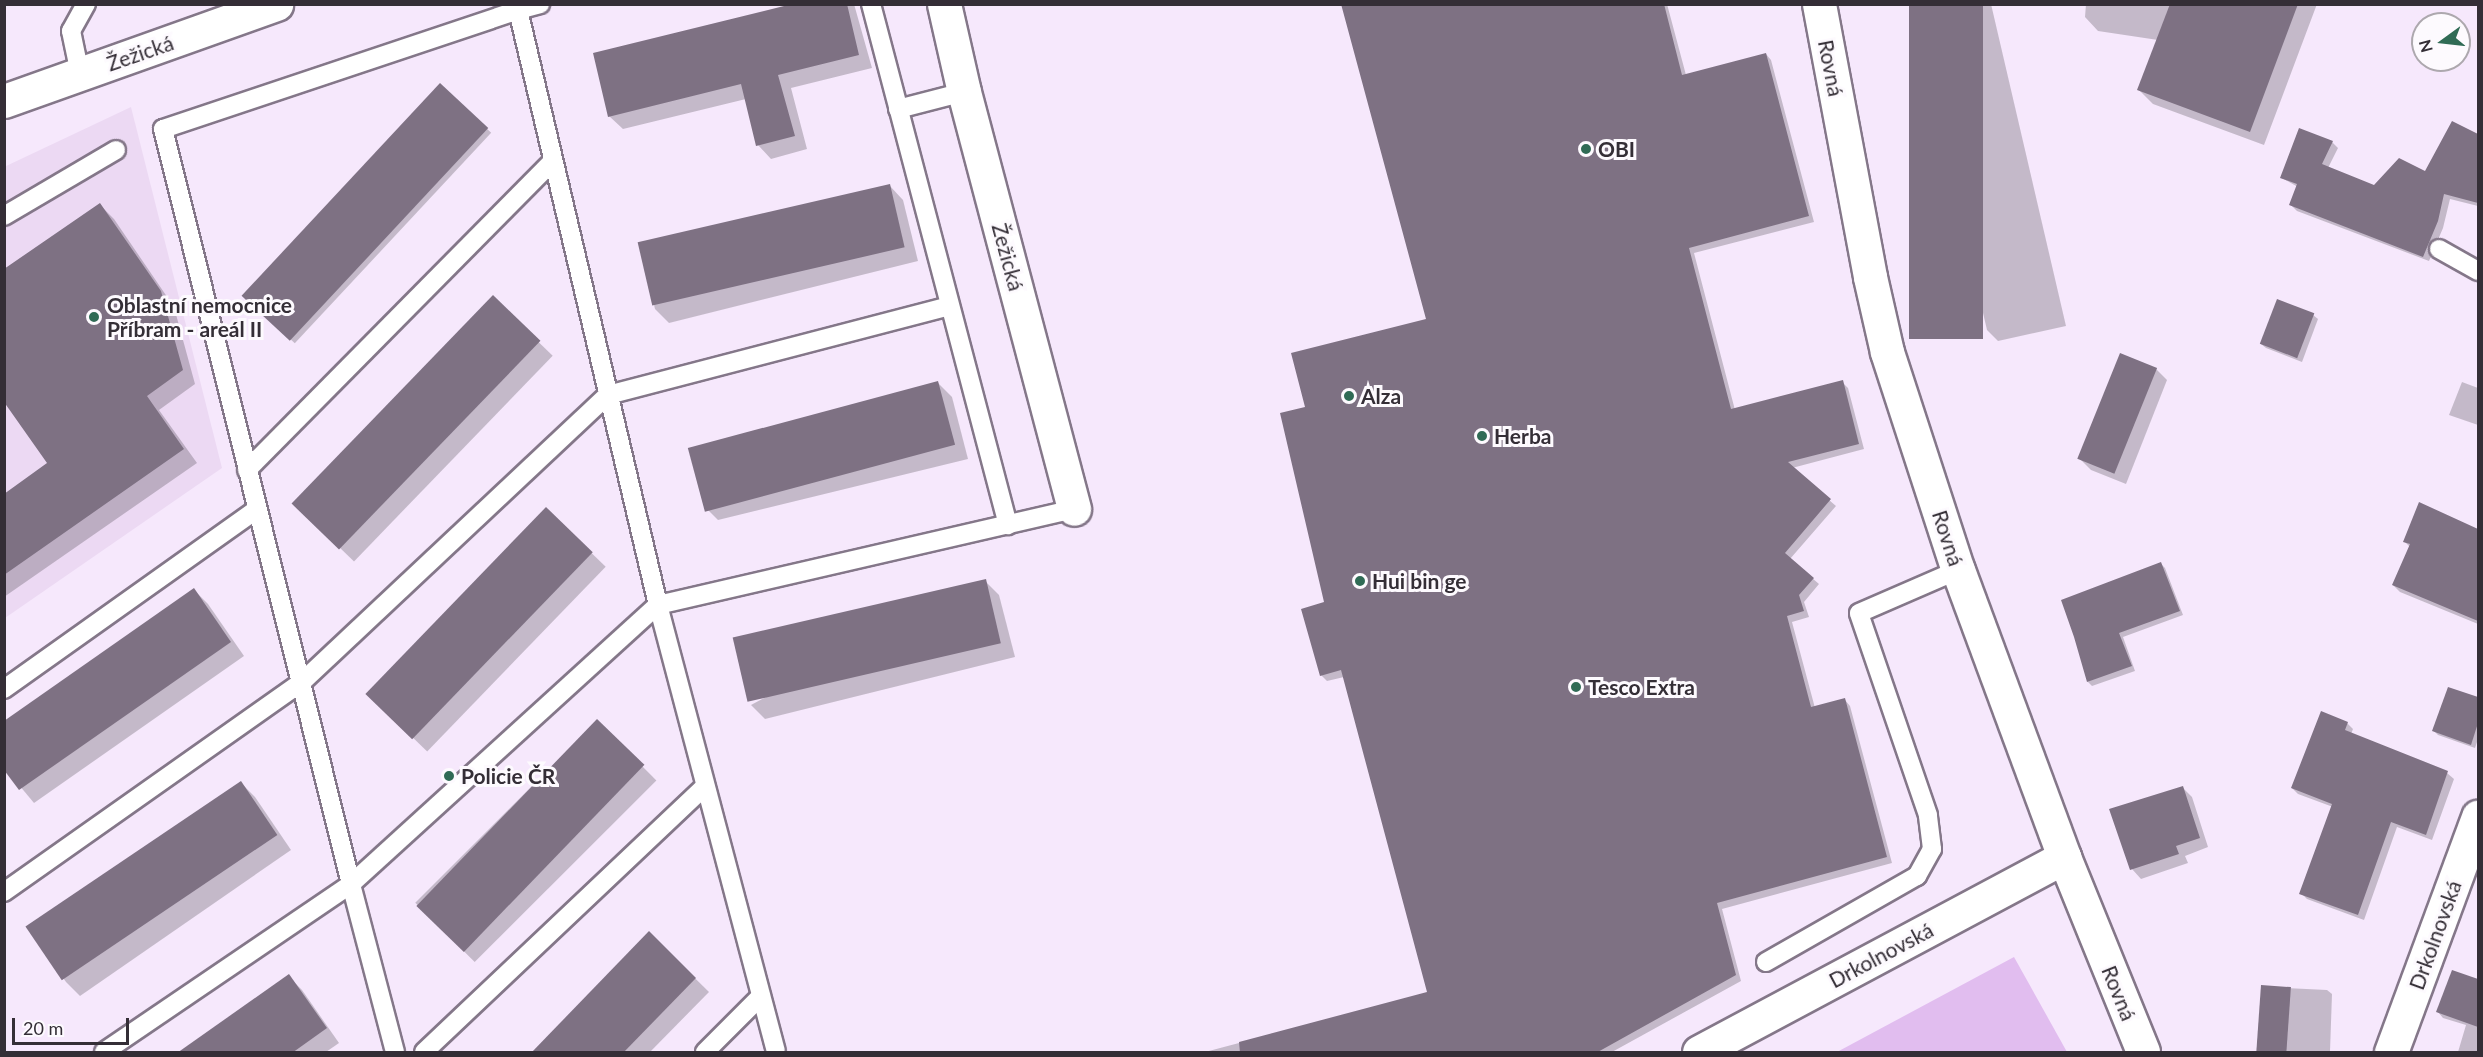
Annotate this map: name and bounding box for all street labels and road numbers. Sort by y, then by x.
street label: Žežická [103,30,177,76]
street label: Rovná [1813,38,1849,98]
street label: Žežická [987,220,1029,294]
street label: Rovná [1927,507,1969,569]
street label: Drkolnovská [2404,877,2466,993]
street label: Drkolnovská [1825,917,1937,993]
street label: Rovná [2097,962,2141,1024]

